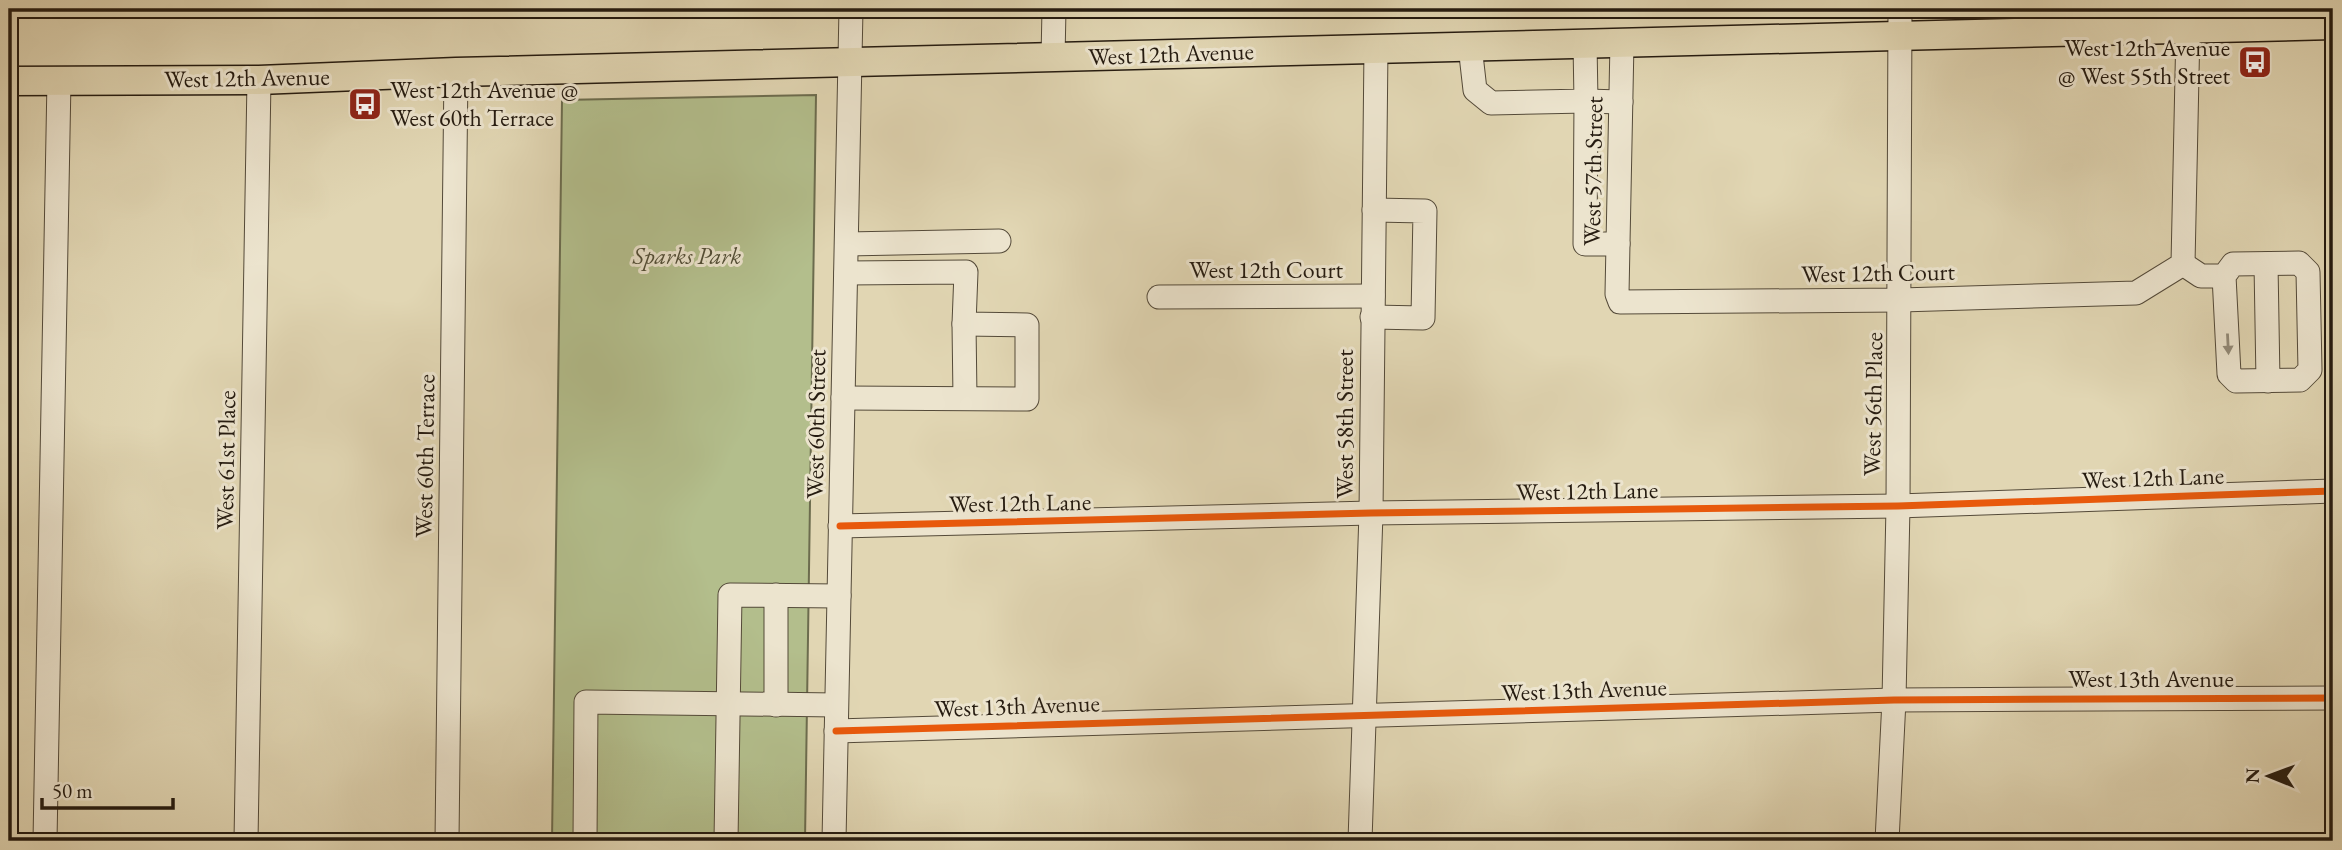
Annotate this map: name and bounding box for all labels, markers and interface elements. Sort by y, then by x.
place label: West 12th Avenue @ West 55th Street [2058,32,2230,91]
street label: West 12th Avenue [1088,35,1254,72]
bus stop icon: West 12th Avenue @ West 55th Street [2236,43,2274,81]
street label: West 12th Avenue [164,61,330,94]
place label: West 12th Avenue @ West 60th Terrace [390,74,578,133]
bus stop icon: West 12th Avenue @ West 60th Terrace [346,85,384,123]
street label: West 57th Street [1576,96,1609,246]
park label: Sparks Park [632,240,741,271]
street label: West 12th Court [1189,254,1343,285]
street label: West 12th Court [1801,256,1956,289]
street label: West 56th Place [1856,332,1889,476]
one-way arrow [2222,333,2233,355]
street label: West 60th Street [799,349,832,499]
street label: West 58th Street [1329,349,1360,499]
street label: West 60th Terrace [408,374,441,538]
street label: West 61st Place [209,390,242,530]
street label: West 12th Lane [2081,460,2225,495]
street label: West 12th Lane [1516,474,1658,507]
street label: West 12th Lane [949,486,1091,519]
street label: West 13th Avenue [2068,663,2234,694]
street label: West 13th Avenue [1501,671,1667,708]
street label: West 13th Avenue [934,687,1100,724]
north arrow [2234,742,2304,812]
scale bar [42,766,173,810]
text: N [2240,767,2265,784]
text: 50 m [52,777,93,804]

